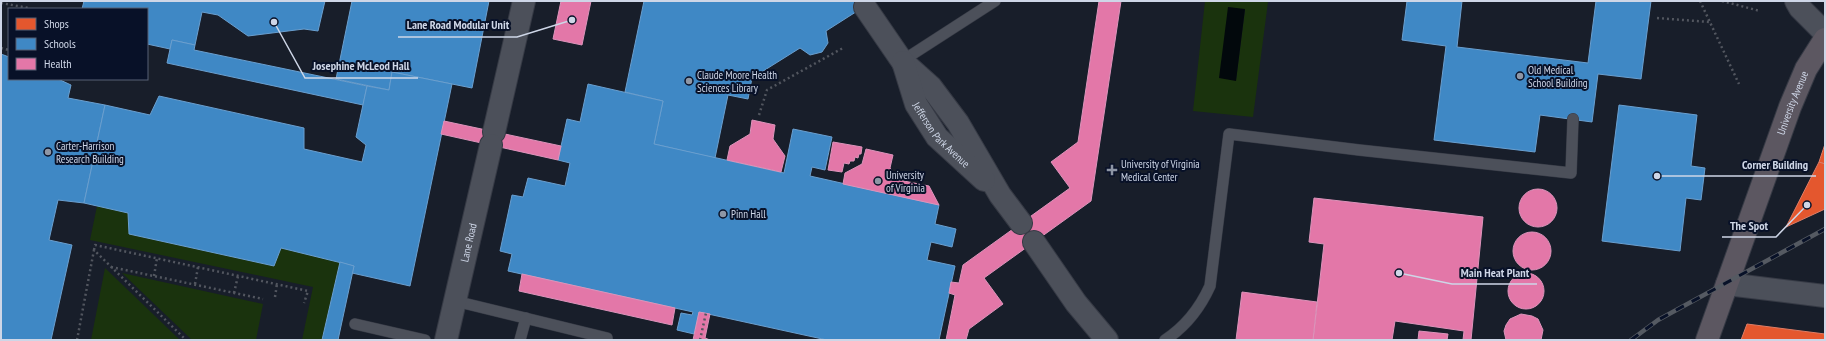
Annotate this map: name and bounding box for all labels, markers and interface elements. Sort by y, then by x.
legend [8,8,148,80]
callout: Lane Road Modular Unit [398,13,517,37]
text: Shops [44,16,69,31]
text: Lane Road Modular Unit [407,17,510,32]
text: Schools [44,36,76,51]
callout: Josephine McLeod Hall [305,54,418,78]
text: Health [44,56,72,71]
text: Josephine McLeod Hall [312,58,410,73]
place label: Old Medical School Building [1528,63,1588,90]
place label: Claude Moore Health Sciences Library [697,68,777,95]
street label: University Avenue [1774,68,1812,137]
marker: Old Medical School Building [1515,71,1525,81]
marker: Claude Moore Health Sciences Library [684,76,694,86]
street label: Jefferson Park Avenue [909,99,973,171]
place label: Carter-Harrison Research Building [56,139,124,166]
marker: Carter-Harrison Research Building [43,147,53,157]
callout: Corner Building [1734,152,1816,176]
place label: University of Virginia Medical Center [1121,157,1200,184]
text: Corner Building [1742,157,1808,172]
marker: University of Virginia Medical Center [1106,164,1118,176]
place label: University of Virginia [886,168,925,195]
marker: University of Virginia [873,176,883,186]
place label: Pinn Hall [731,207,766,221]
marker: Pinn Hall [718,209,728,219]
callout: The Spot [1722,213,1776,237]
text: The Spot [1730,218,1769,233]
street label: Lane Road [457,222,480,263]
callout: Main Heat Plant [1452,260,1537,284]
text: Main Heat Plant [1461,265,1530,280]

